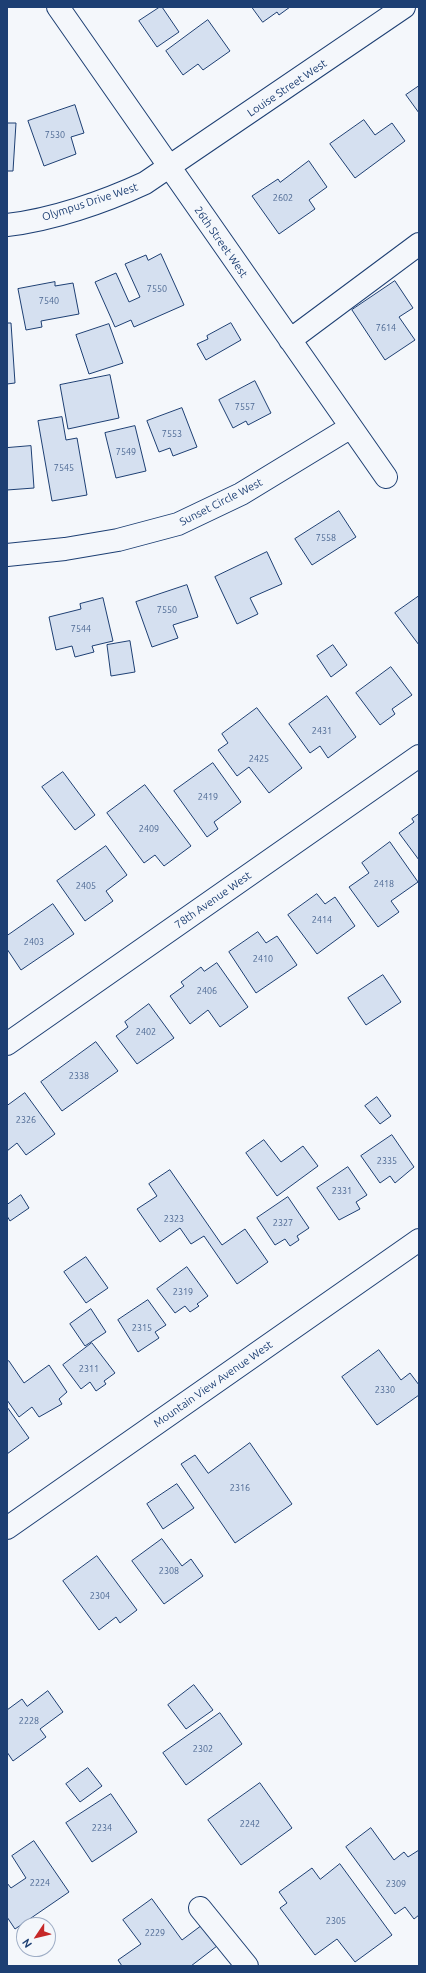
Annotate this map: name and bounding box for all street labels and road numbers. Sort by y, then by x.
street label: Louise Street West [245,57,329,119]
street label: Olympus Drive West [40,180,140,224]
street label: 26th Street West [192,204,250,280]
street label: Sunset Circle West [177,475,265,529]
street label: 78th Avenue West [172,869,254,931]
street label: Mountain View Avenue West [151,1338,275,1430]

